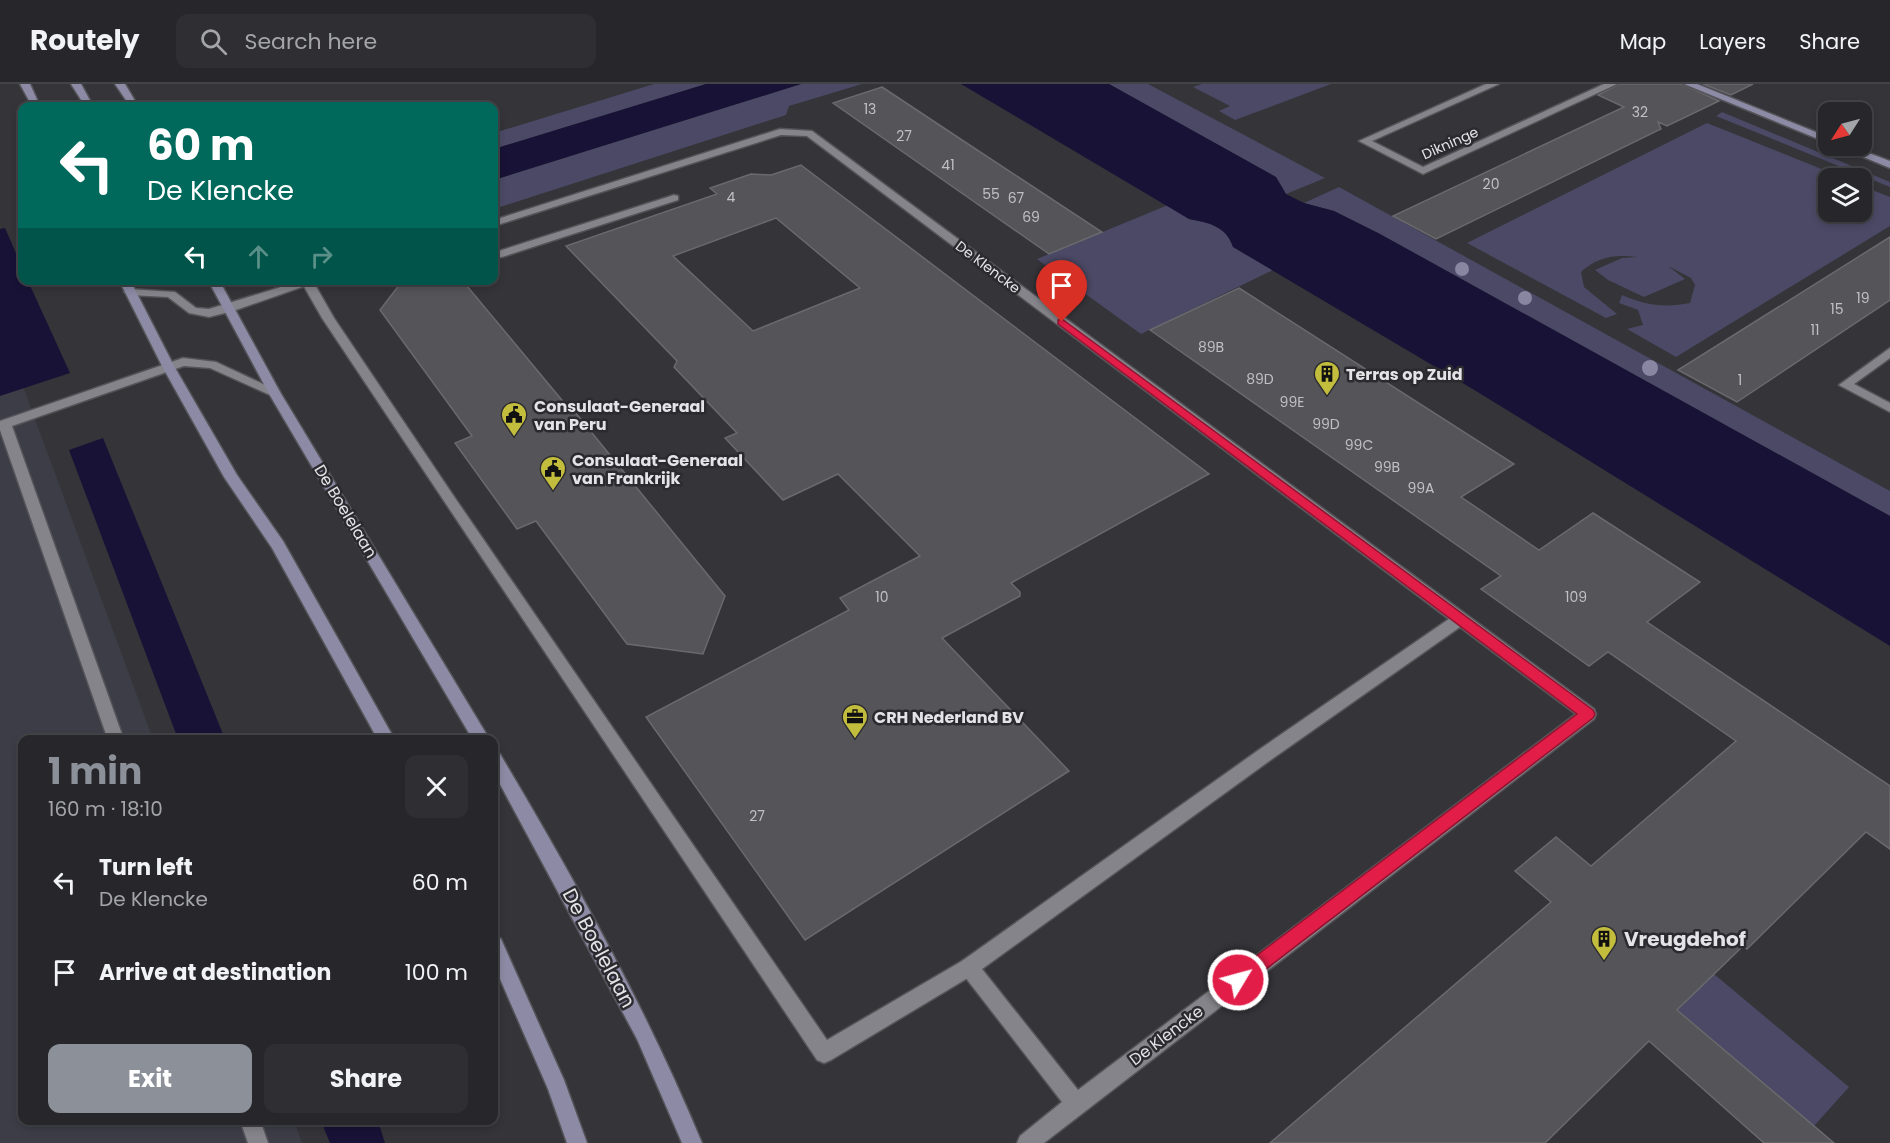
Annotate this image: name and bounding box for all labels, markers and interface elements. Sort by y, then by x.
search box [176,14,596,68]
text: Routely [30,21,140,60]
icon: search [197,25,230,58]
text: Search here [245,26,377,57]
text: Map [1620,27,1666,56]
text: Layers [1699,27,1766,56]
text: Share [1799,27,1860,56]
house number: 13 [864,99,876,119]
house number: 32 [1632,102,1648,122]
north arrow [1818,102,1872,156]
map controls [1818,102,1872,222]
text: 60 m [147,116,255,175]
street label: Dikninge [1418,122,1482,164]
icon: left [48,126,126,204]
house number: 27 [896,126,912,146]
house number: 41 [941,155,955,175]
button: layers [1818,168,1872,222]
text: De Klencke [147,172,294,209]
house number: 20 [1483,174,1499,194]
house number: 55 [982,184,1000,204]
house number: 4 [727,187,736,207]
house number: 67 [1008,188,1025,208]
house number: 69 [1022,207,1040,227]
street label: De Klencke [952,236,1025,298]
icon: left [179,240,212,273]
icon: ahead [242,240,275,273]
icon: right [305,240,338,273]
pin [1036,260,1087,322]
icon: arrive [1045,269,1078,302]
house number: 19 [1856,288,1870,308]
house number: 15 [1830,299,1844,319]
house number: 11 [1811,320,1819,340]
house number: 89B [1198,337,1224,357]
building icon: Terras op Zuid [1312,359,1342,397]
place label: Terras op Zuid [1346,363,1463,386]
house number: 89D [1246,369,1274,389]
house number: 1 [1738,370,1742,390]
house number: 99E [1280,392,1304,412]
place label: Consulaat-Generaal van Peru [534,395,705,436]
public building icon: Consulaat-Generaal van Peru [499,400,529,438]
house number: 99D [1312,414,1340,434]
house number: 99C [1345,435,1373,455]
place label: Consulaat-Generaal van Frankrijk [572,449,743,490]
public building icon: Consulaat-Generaal van Frankrijk [538,454,568,492]
house number: 99B [1374,457,1400,477]
street label: De Boelelaan [309,460,383,562]
house number: 99A [1407,478,1435,498]
house number: 10 [875,587,889,607]
house number: 109 [1565,587,1587,607]
office icon: CRH Nederland BV [840,702,870,740]
place label: CRH Nederland BV [874,706,1024,729]
text: 1 min [48,746,142,797]
button: close [405,755,468,818]
text: 160 m · 18:10 [48,795,163,823]
house number: 27 [749,806,765,826]
text: Turn left [99,852,193,883]
icon: left [48,866,81,899]
text: 60 m [412,867,468,898]
street label: De Boelelaan [556,883,642,1013]
text: De Klencke [99,885,208,913]
building icon: Vreugdehof [1589,924,1619,962]
place label: Vreugdehof [1624,925,1746,953]
position arrow [1206,948,1270,1012]
icon: arrive [48,956,81,989]
text: Arrive at destination [99,957,331,988]
text: 100 m [405,957,468,988]
street label: De Klencke [1125,1000,1208,1071]
button: Exit [48,1044,252,1113]
button: Share [264,1044,468,1113]

